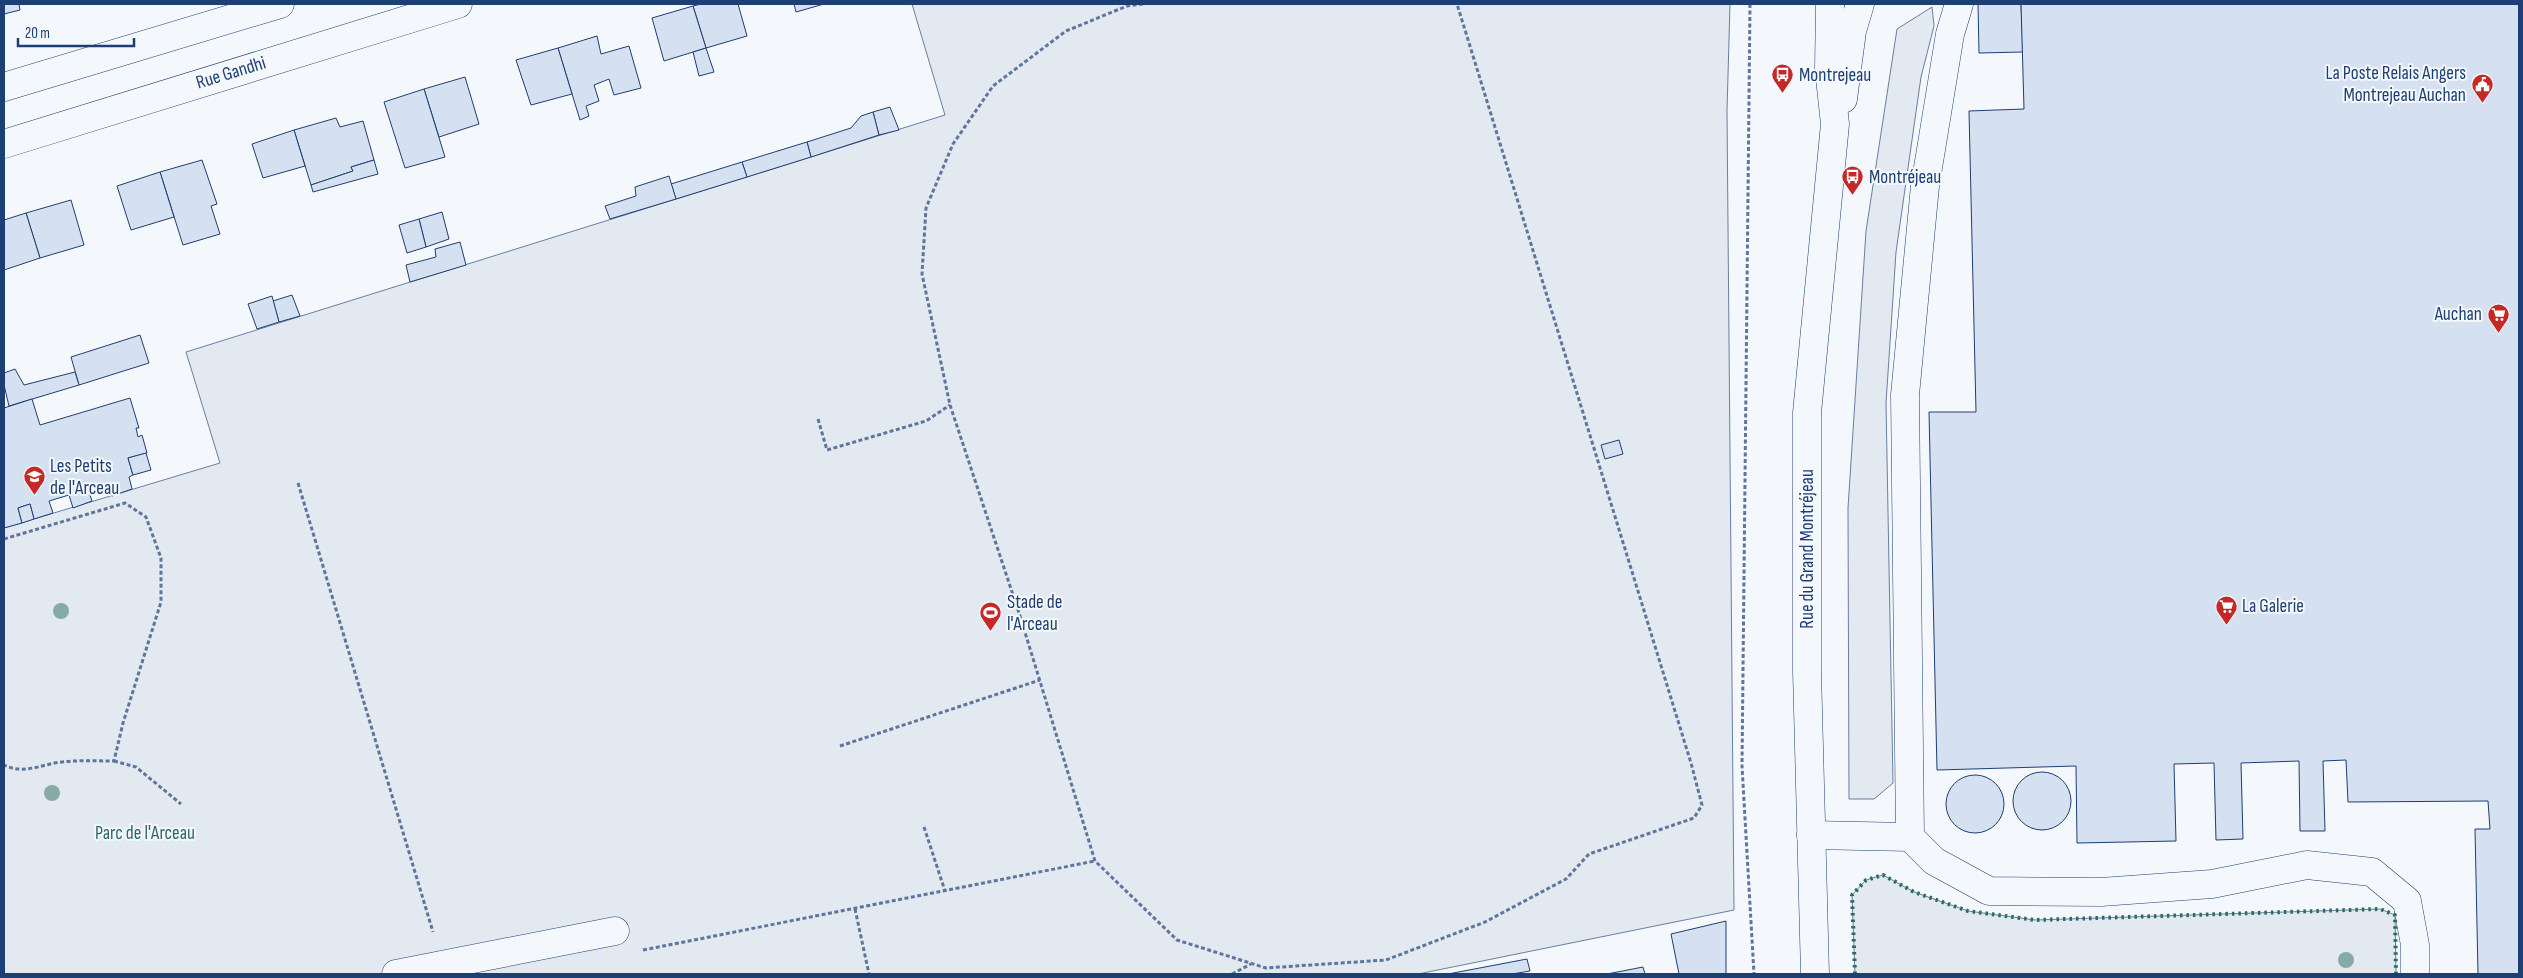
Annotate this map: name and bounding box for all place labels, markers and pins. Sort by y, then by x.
place label: La Poste Relais Angers Montrejeau Auchan [2325,62,2466,107]
bus stop icon: Montrejeau [1771,63,1795,94]
place label: Montrejeau [1799,64,1871,87]
public building icon: La Poste Relais Angers Montrejeau Auchan [2470,72,2494,103]
bus stop icon: Montréjeau [1841,165,1865,196]
place label: Montréjeau [1869,166,1941,189]
supermarket icon: Auchan [2486,302,2510,333]
place label: Auchan [2434,303,2482,326]
place label: Les Petits de l'Arceau [50,455,119,500]
school or university icon: Les Petits de l'Arceau [22,465,46,496]
place label: Stade de l'Arceau [1007,591,1062,636]
supermarket icon: La Galerie [2214,594,2238,625]
place label: La Galerie [2242,595,2304,618]
sports icon: Stade de l'Arceau [979,601,1003,632]

